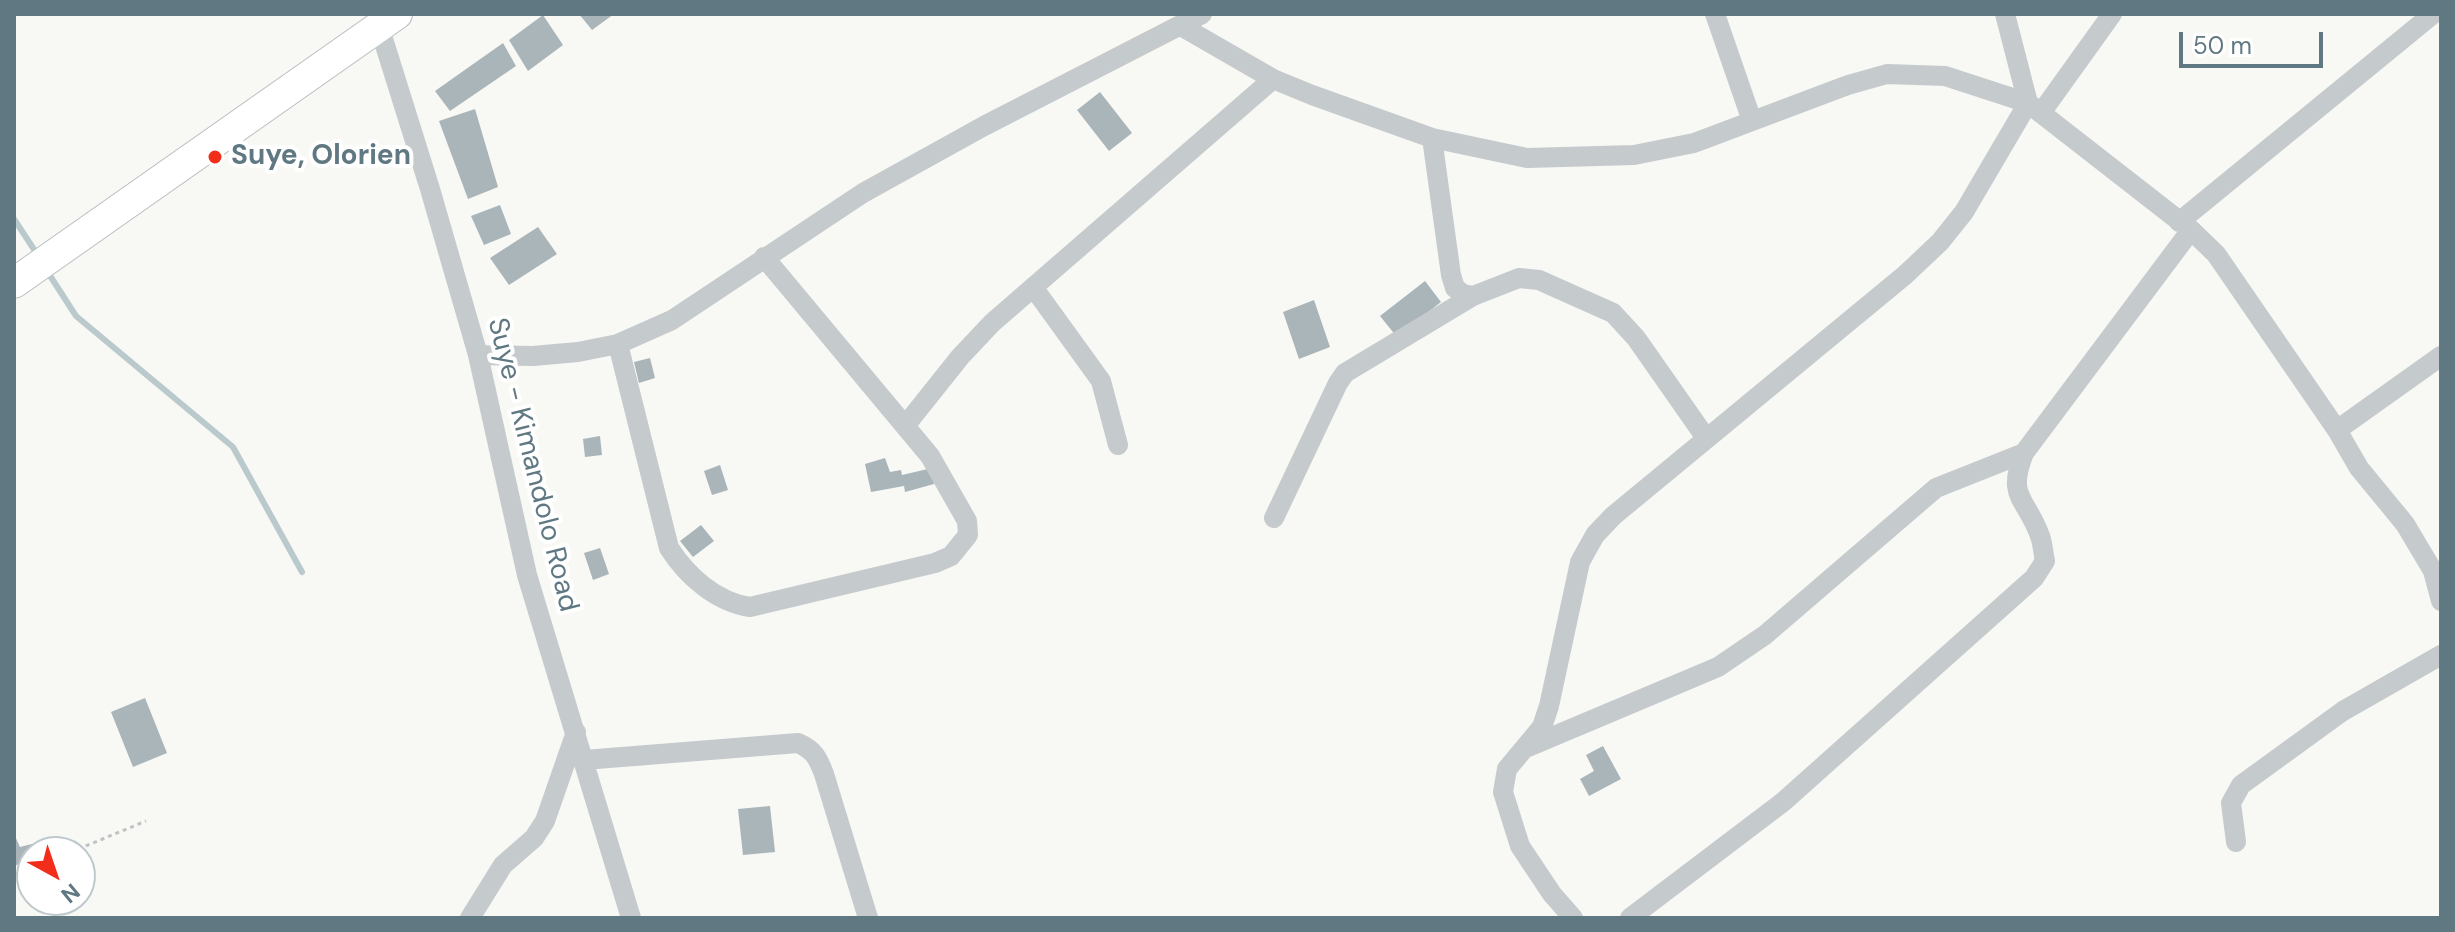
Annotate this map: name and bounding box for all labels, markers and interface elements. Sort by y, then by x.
scale bar [2183,16,2327,66]
text: 50 m [2193,30,2252,61]
place label: Suye, Olorien [231,140,411,174]
marker: Suye, Olorien [206,148,224,166]
street label: Suye - Kimandolo Road [479,315,585,615]
north arrow [16,836,96,916]
text: N [55,877,86,909]

